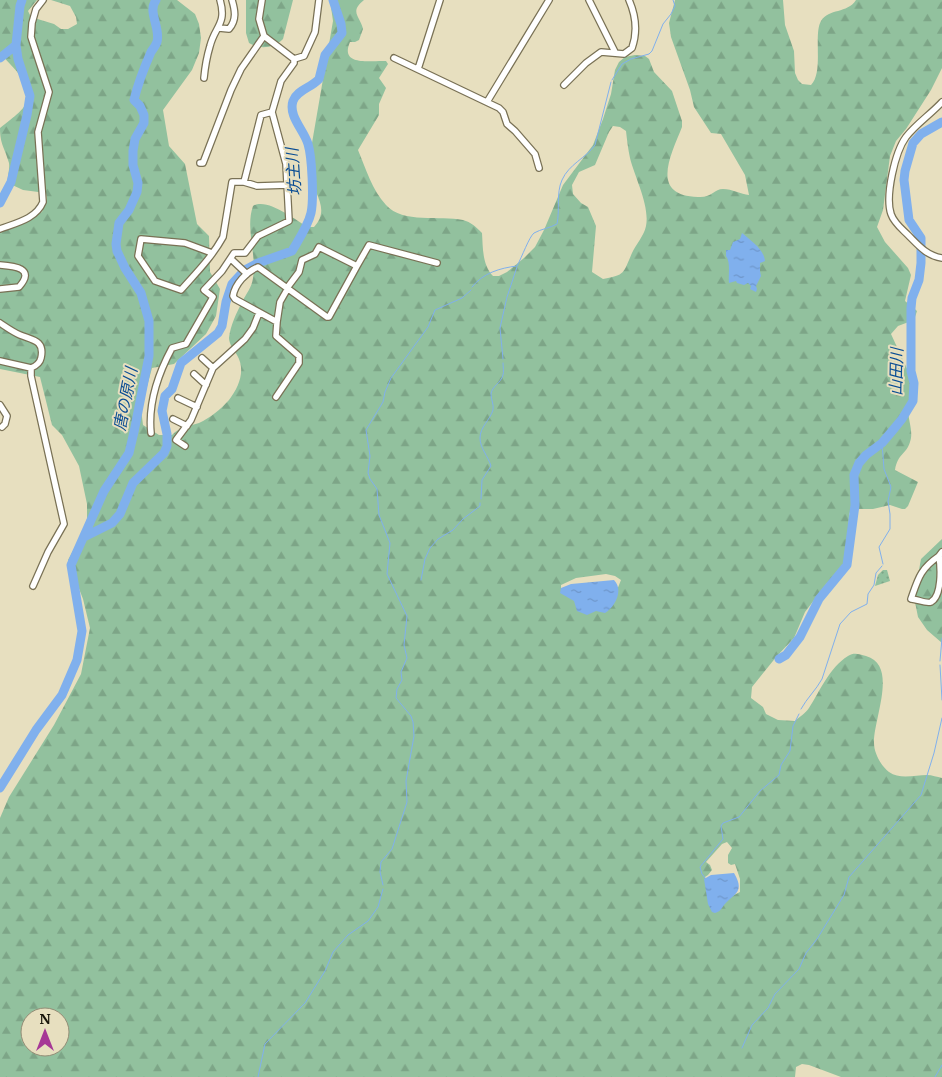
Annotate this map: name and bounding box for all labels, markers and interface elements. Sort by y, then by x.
water label: 坊主川 [281,145,305,197]
water label: 山田川 [886,346,906,396]
water label: 唐の原川 [109,364,141,432]
north arrow [20,1007,70,1057]
text: N [39,1010,51,1028]

